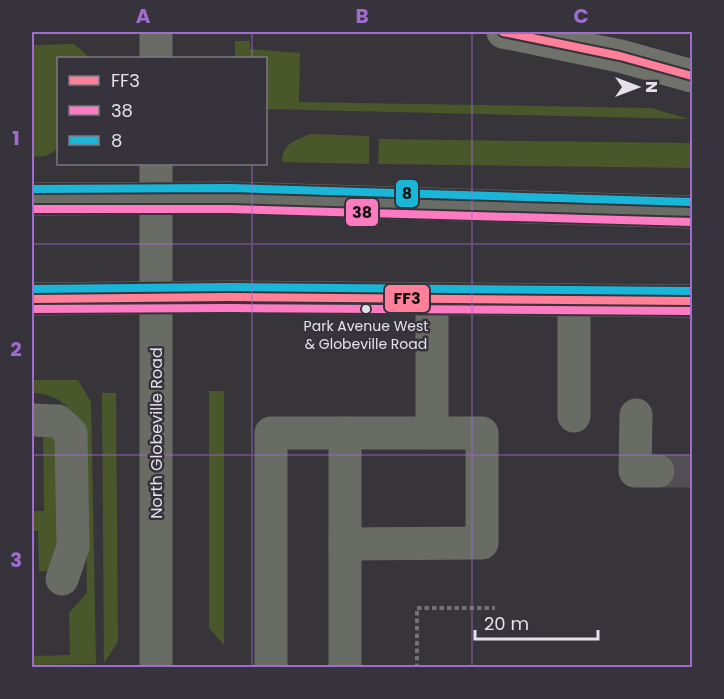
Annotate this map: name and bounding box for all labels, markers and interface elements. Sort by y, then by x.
text: A [136,2,151,30]
text: B [355,2,369,30]
text: C [573,2,589,30]
legend [57,57,267,165]
north arrow [607,57,667,117]
text: FF3 [111,68,140,93]
text: N [640,81,663,93]
text: 38 [111,98,133,123]
text: 1 [12,124,20,152]
text: 8 [111,128,122,153]
line badge: 8 [395,179,419,208]
text: 8 [402,182,412,205]
line badge: 38 [345,198,379,227]
text: 38 [352,201,372,224]
line badge: FF3 [384,284,430,313]
text: FF3 [393,287,421,310]
marker: Park Avenue West & Globeville Road [360,303,372,315]
place label: Park Avenue West & Globeville Road [304,316,428,354]
text: 2 [10,335,22,363]
street label: North Globeville Road [145,347,168,519]
text: 3 [10,546,22,574]
scale bar [475,603,598,641]
text: 20 m [484,611,529,636]

